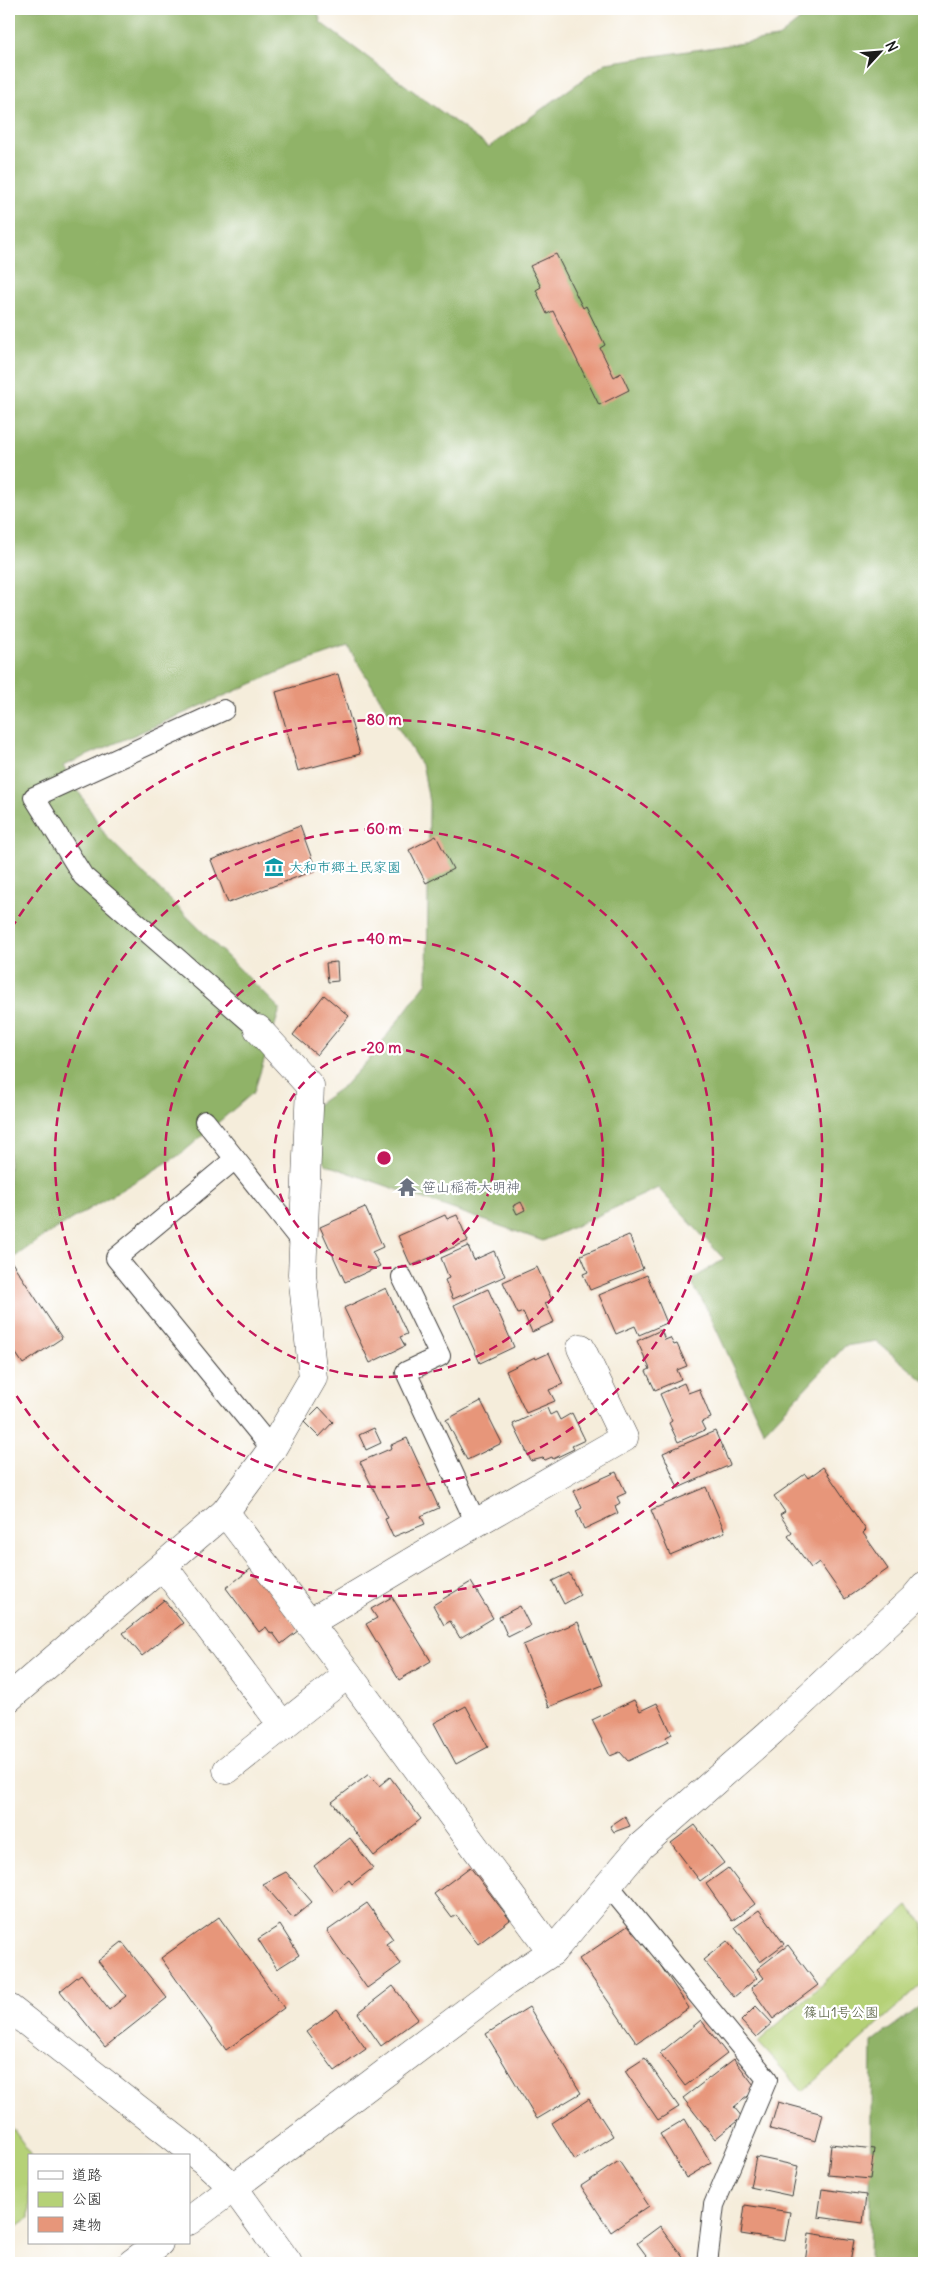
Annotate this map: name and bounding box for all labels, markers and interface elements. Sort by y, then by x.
north arrow [856,28,906,78]
text: N [881,38,902,55]
text: 80 m [366,710,402,729]
text: 60 m [366,819,402,838]
museum icon: 大和市郷土民家園 [263,856,285,878]
place label: 大和市郷土民家園 [289,858,401,876]
text: 40 m [366,929,402,948]
text: 20 m [367,1038,401,1057]
centre of rings [375,1149,393,1167]
temple icon: 笹山稲荷大明神 [396,1176,418,1198]
place label: 笹山稲荷大明神 [422,1178,520,1196]
park label: 篠山1号公園 [803,2003,879,2021]
legend [28,2154,190,2244]
text: 道路 [72,2165,102,2184]
text: 公園 [72,2189,102,2208]
text: 建物 [72,2215,102,2234]

